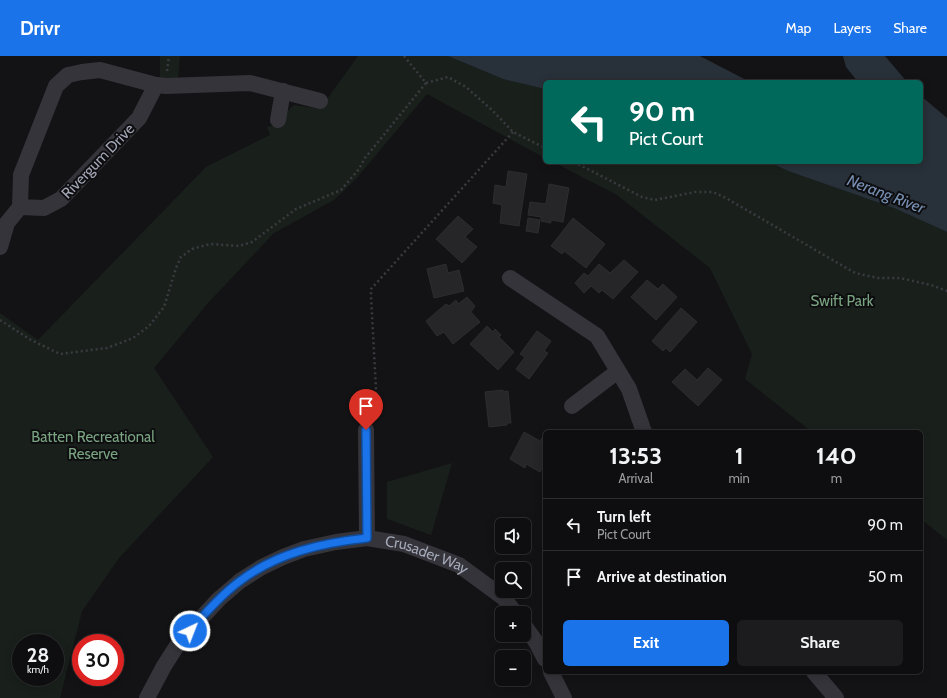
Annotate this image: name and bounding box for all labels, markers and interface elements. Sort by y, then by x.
text: Drivr [20,17,60,40]
text: Map [786,19,811,37]
text: Layers [833,19,871,37]
text: Share [893,19,927,37]
text: 90 m [629,94,695,128]
icon: left [563,96,615,148]
street label: Rivergum Drive [58,120,138,202]
text: Pict Court [629,128,703,150]
water label: Nerang River [845,171,928,218]
park label: Swift Park [810,292,874,310]
pin [349,389,383,430]
icon: arrive [355,395,377,417]
park label: Batten Recreational Reserve [31,428,155,463]
text: 13:53 [609,441,662,470]
text: 1 [735,441,744,470]
text: 140 [816,441,857,470]
text: Arrival [618,470,653,486]
text: min [728,470,750,486]
text: m [831,470,842,486]
text: Turn left [597,508,651,526]
icon: left [563,514,585,536]
text: 90 m [867,516,903,534]
map controls [495,518,531,686]
button: sound [495,518,531,554]
text: Pict Court [597,526,651,542]
street label: Crusader Way [384,532,472,578]
button: search [495,562,531,598]
icon: arrive [563,566,585,588]
text: Arrive at destination [597,568,727,586]
text: 50 m [868,568,903,586]
button: + [495,606,531,642]
position arrow [169,610,211,652]
button: Exit [563,620,729,666]
button: Share [737,620,903,666]
speed limit sign: 30 [72,634,124,686]
text: 28 [27,643,49,667]
button: − [495,650,531,686]
text: km/h [27,663,49,676]

